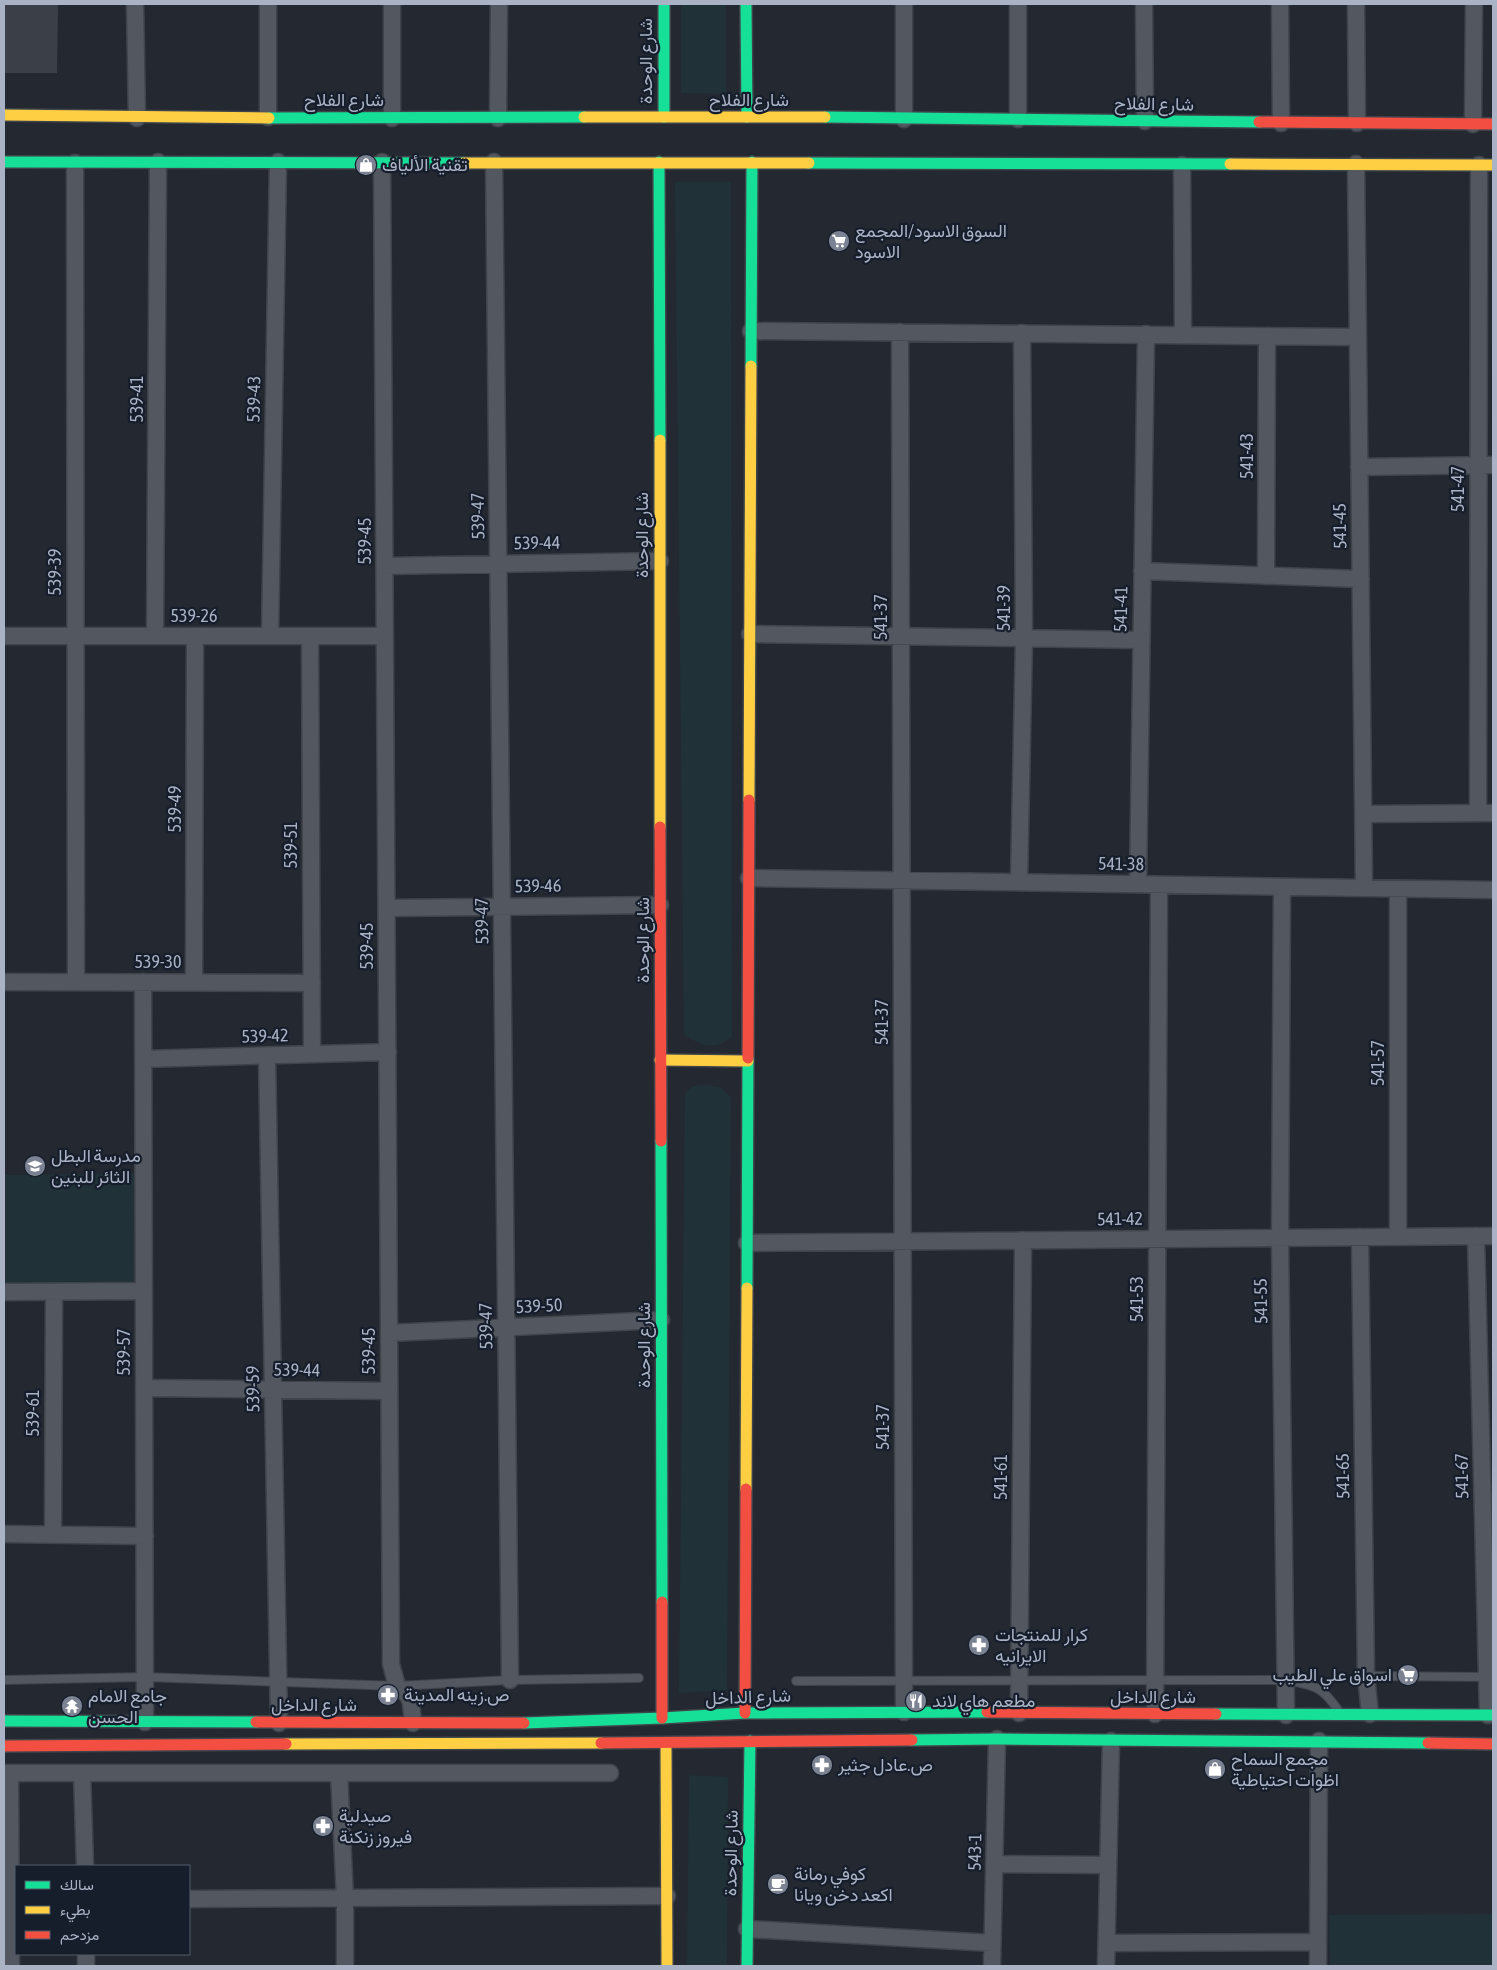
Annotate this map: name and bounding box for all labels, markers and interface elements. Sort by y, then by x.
street label: شارع الوحدة [635,18,658,104]
street label: شارع الفلاح [304,89,384,112]
street label: شارع الفلاح [709,89,789,112]
street label: شارع الفلاح [1114,92,1194,117]
shop icon: تقنية الألياف [354,153,378,177]
place label: تقنية الألياف [382,154,468,175]
place label: السوق الاسود/المجمع الاسود [855,220,1007,263]
supermarket icon: السوق الاسود/المجمع الاسود [827,229,851,253]
street label: 539-43 [243,375,264,423]
street label: 539-41 [126,376,147,422]
street label: 541-43 [1236,433,1257,479]
street label: 541-47 [1447,466,1468,512]
street label: 539-47 [467,492,488,540]
street label: شارع الوحدة [631,492,654,578]
street label: 541-45 [1329,503,1350,549]
street label: 539-45 [354,518,375,564]
street label: 539-44 [513,532,561,553]
street label: 539-39 [44,549,65,595]
street label: 541-39 [993,585,1014,631]
street label: 541-41 [1110,586,1131,632]
street label: 541-37 [870,594,891,640]
street label: 539-26 [171,605,217,626]
street label: 539-49 [164,786,185,832]
street label: 539-51 [280,822,301,868]
street label: 541-38 [1098,853,1144,874]
street label: 539-46 [514,875,562,896]
street label: 539-47 [471,897,492,945]
street label: شارع الوحدة [632,897,655,983]
street label: 539-45 [356,923,377,969]
street label: 539-30 [135,951,181,972]
street label: 541-37 [871,999,892,1045]
street label: 539-42 [241,1024,289,1047]
street label: 541-57 [1367,1040,1388,1086]
place label: مدرسة البطل الثائر للبنين [51,1145,141,1188]
school or university icon: مدرسة البطل الثائر للبنين [23,1154,47,1178]
street label: 541-42 [1097,1208,1143,1229]
street label: 541-53 [1126,1276,1147,1322]
street label: 541-55 [1250,1278,1271,1324]
street label: 539-50 [515,1294,563,1317]
street label: 539-47 [475,1302,496,1350]
street label: شارع الوحدة [633,1302,656,1388]
street label: 539-45 [358,1328,379,1374]
street label: 539-57 [113,1329,134,1375]
street label: 539-44 [273,1359,321,1380]
street label: 539-59 [242,1365,263,1413]
street label: 539-61 [22,1390,43,1436]
street label: 541-37 [872,1404,893,1450]
street label: 541-65 [1332,1453,1353,1499]
street label: 541-67 [1451,1453,1472,1499]
street label: 541-61 [990,1454,1011,1500]
place label: كرار للمنتجات الايرانيه [995,1624,1088,1667]
pharmacy icon: كرار للمنتجات الايرانيه [967,1633,991,1657]
supermarket icon: اسواق علي الطيب [1396,1663,1420,1687]
place label: اسواق علي الطيب [1273,1664,1392,1690]
pharmacy icon: ص.زينه المدينة [376,1683,400,1707]
place label: ص.زينه المدينة [404,1684,510,1706]
place label: جامع الامام الحسن [88,1685,167,1728]
street label: شارع الداخل [705,1685,791,1710]
street label: شارع الداخل [1110,1686,1196,1709]
restaurant icon: مطعم هاي لاند [904,1689,928,1713]
place label: مطعم هاي لاند [932,1690,1035,1716]
temple icon: جامع الامام الحسن [60,1694,84,1718]
street label: شارع الداخل [271,1694,357,1717]
place label: مجمع السماح اظوات احتياطية [1231,1748,1339,1791]
pharmacy icon: ص.عادل جثير [810,1753,834,1777]
place label: ص.عادل جثير [837,1754,933,1776]
shop icon: مجمع السماح اظوات احتياطية [1203,1757,1227,1781]
place label: صيدلية فيروز زنكنة [339,1805,412,1848]
street label: شارع الوحدة [719,1810,744,1896]
pharmacy icon: صيدلية فيروز زنكنة [311,1814,335,1838]
street label: 543-1 [964,1833,985,1871]
place label: كوفي رمانة اكعد دخن ويانا [794,1863,893,1906]
legend [15,1865,190,1955]
cafe icon: كوفي رمانة اكعد دخن ويانا [766,1872,790,1896]
text: سالك [60,1876,94,1893]
text: بطيء [60,1901,90,1923]
text: مزدحم [60,1926,99,1945]

